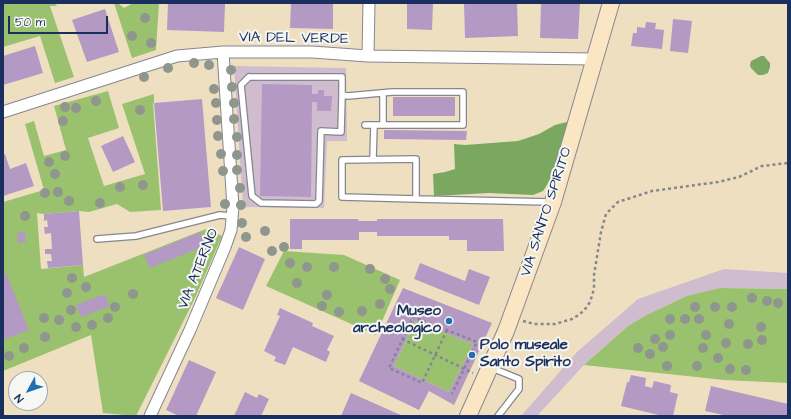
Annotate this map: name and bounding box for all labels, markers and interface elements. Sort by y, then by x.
scale bar [10,8,110,34]
text: 50 m [15,14,45,31]
street label: VIA DEL VERDE [239,29,349,49]
street label: VIA SANTO SPIRITO [518,145,576,279]
street label: VIA ATERNO [175,226,223,312]
place label: Museo archeologico [353,303,441,338]
marker: Museo archeologico [444,316,454,326]
place label: Polo museale Santo Spirito [480,337,571,372]
marker: Polo museale Santo Spirito [467,350,477,360]
north arrow [8,371,48,411]
text: N [11,391,27,406]

